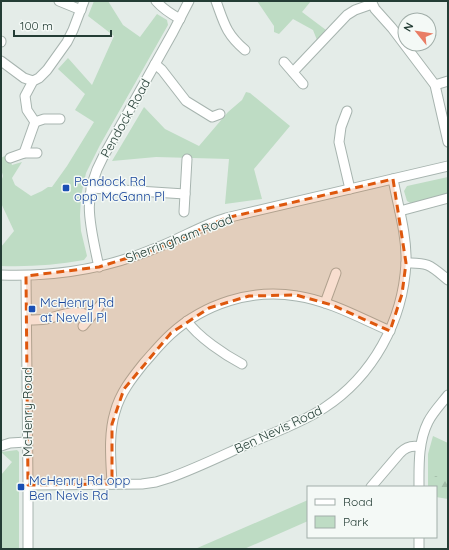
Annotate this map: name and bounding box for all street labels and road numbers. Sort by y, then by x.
street label: Pendock Road [97,76,153,160]
street label: Sherringham Road [123,210,235,266]
street label: McHenry Road [19,367,35,457]
street label: Ben Nevis Road [231,402,325,456]

